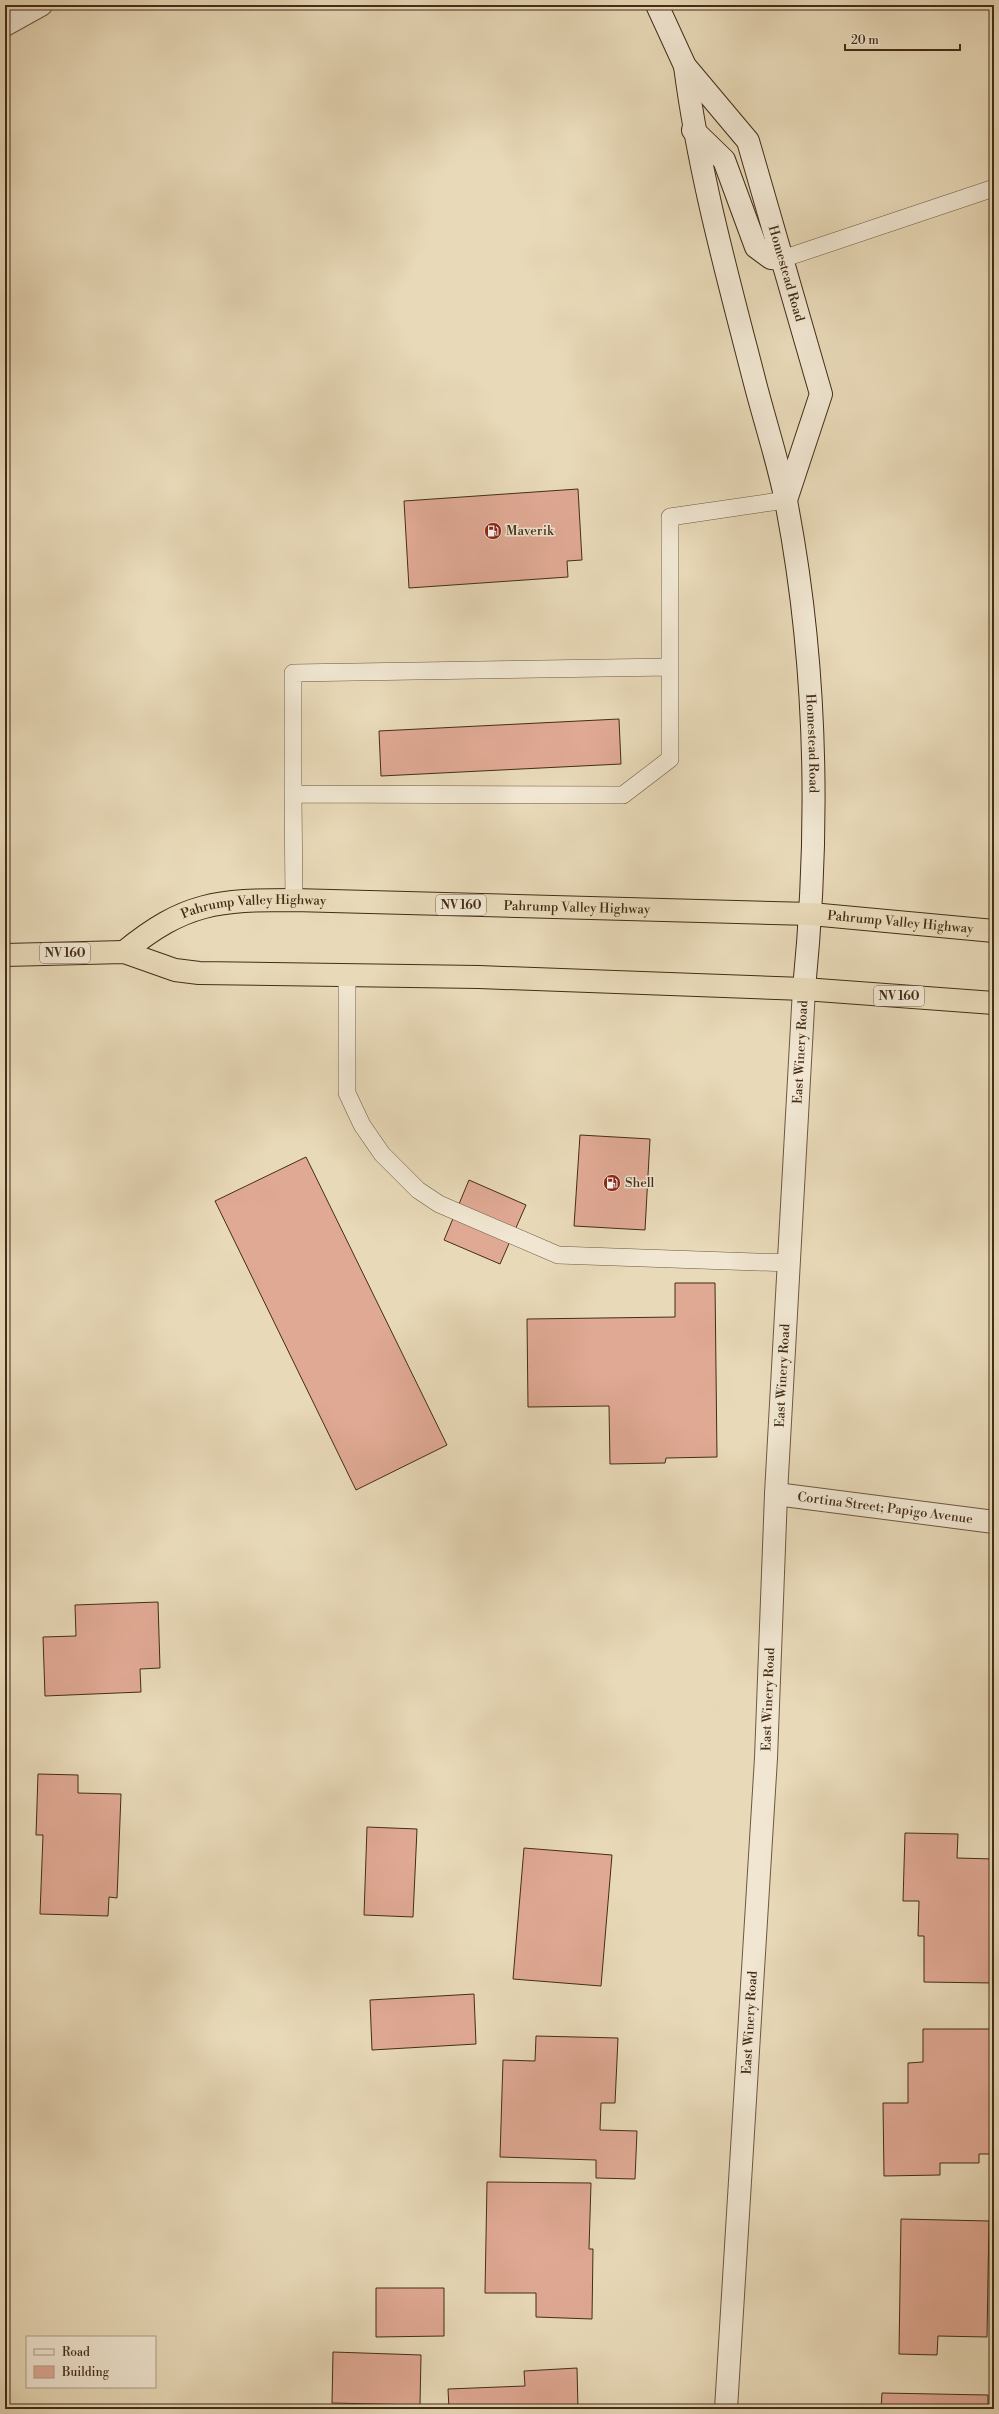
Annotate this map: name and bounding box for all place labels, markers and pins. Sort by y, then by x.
fuel station icon: Maverik [483,521,503,541]
place label: Maverik [506,523,555,539]
fuel station icon: Shell [602,1173,622,1193]
place label: Shell [625,1175,655,1191]

